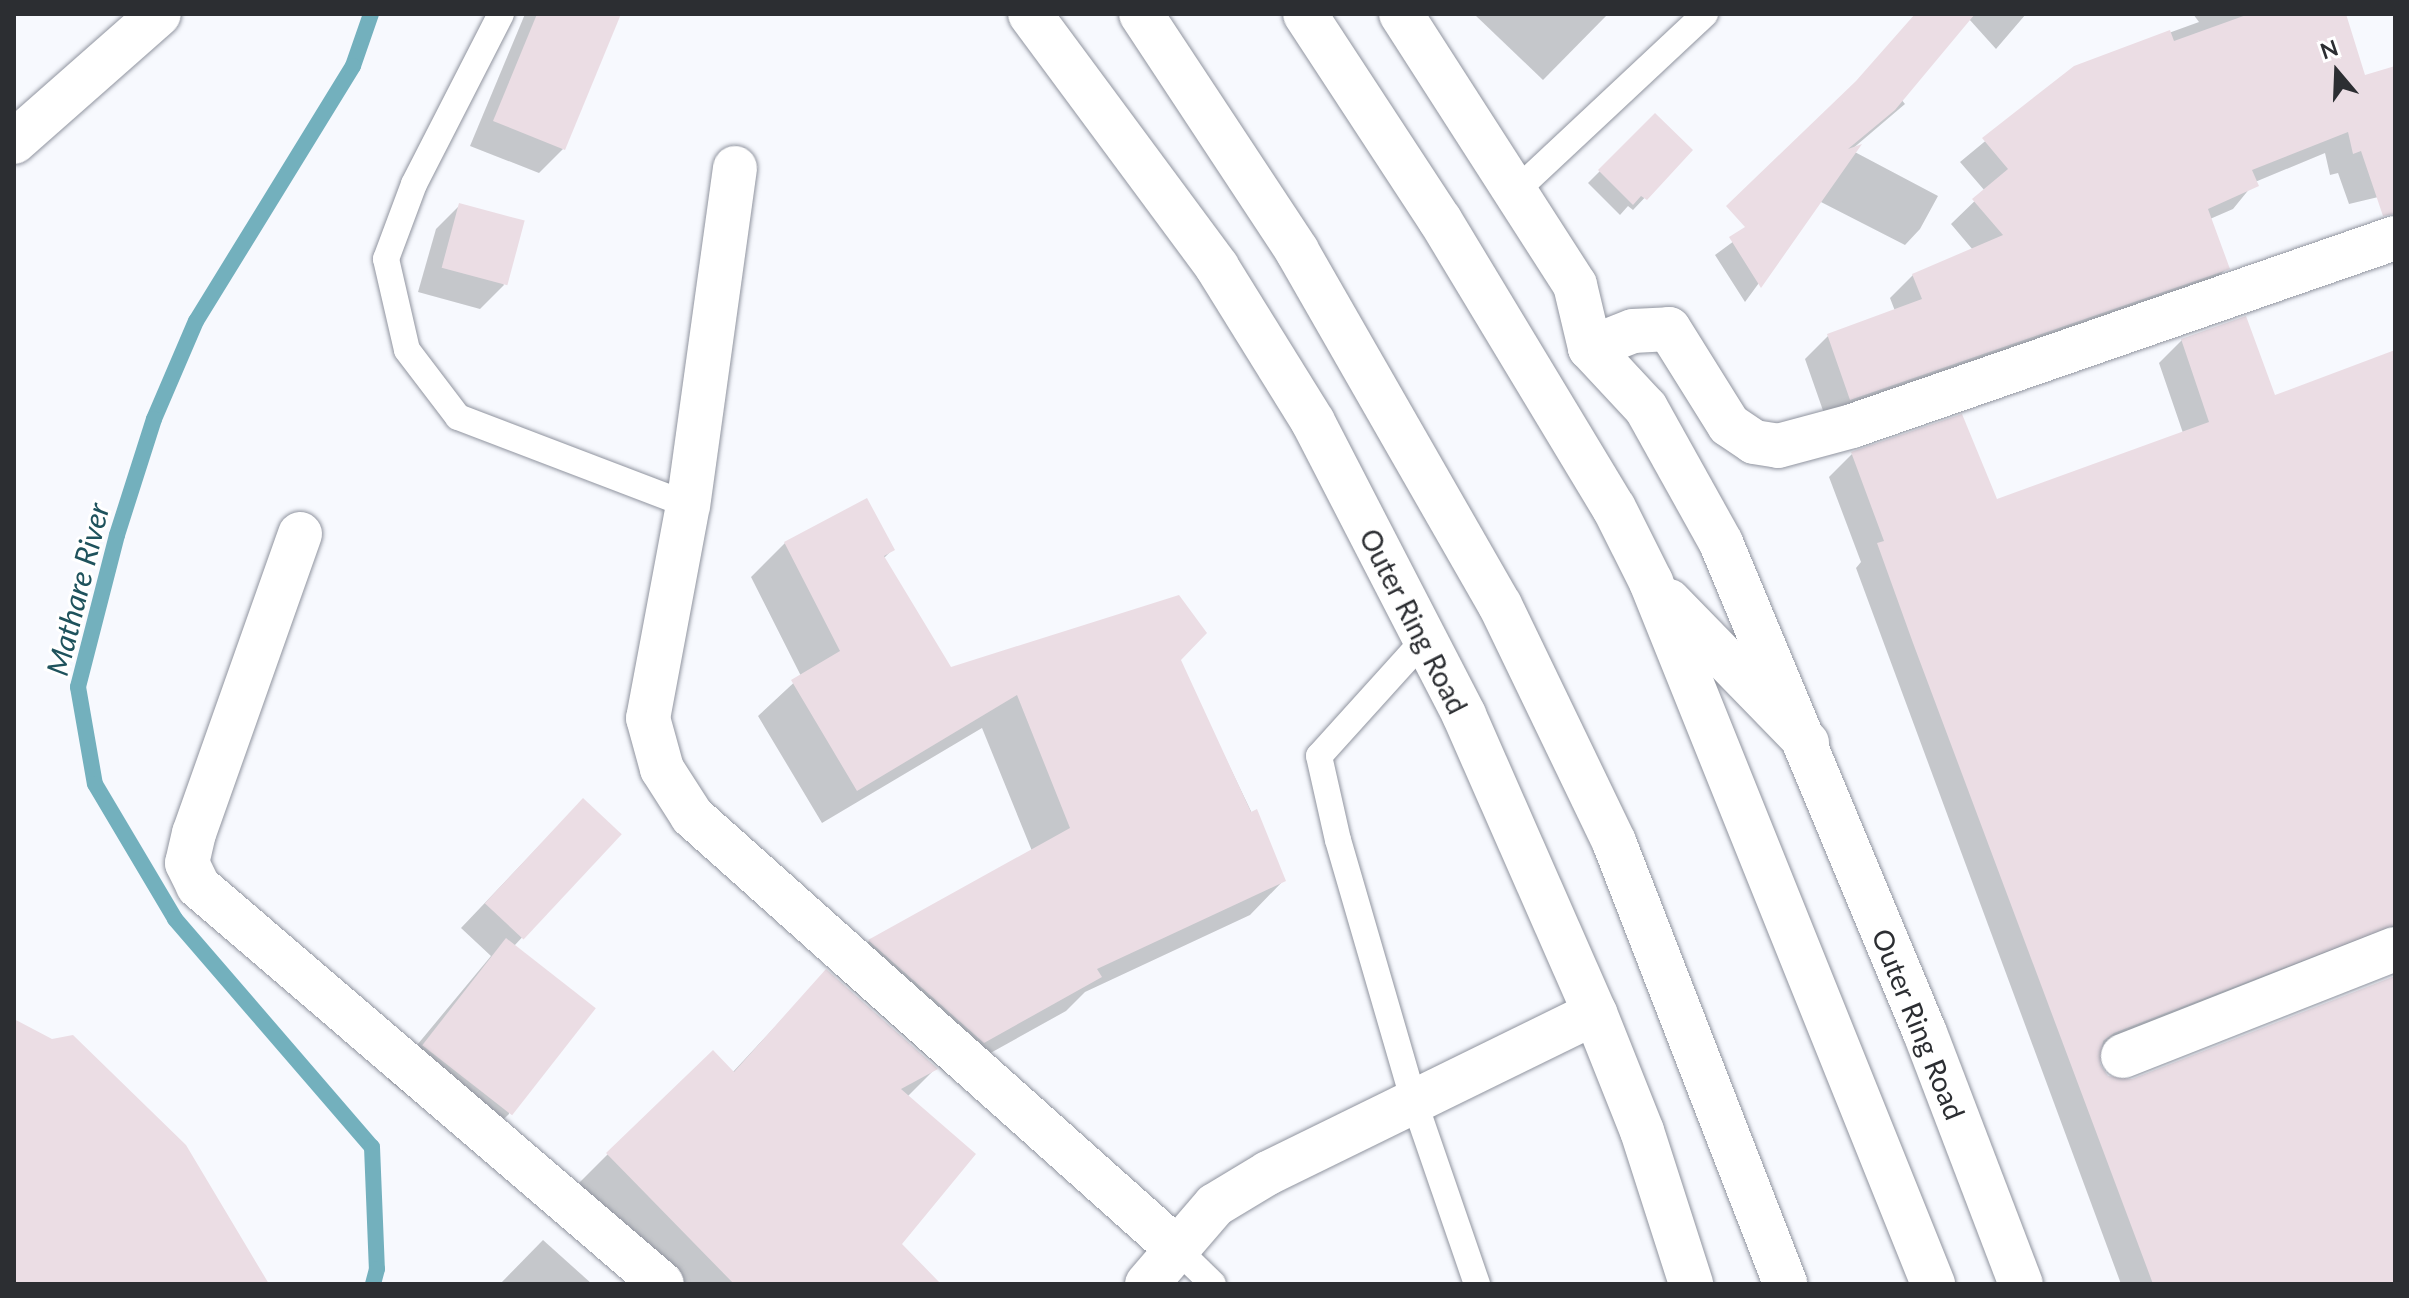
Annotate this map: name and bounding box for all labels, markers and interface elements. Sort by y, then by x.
north arrow [2297,32,2377,112]
text: N [2317,33,2341,64]
water label: Mathare River [38,499,116,679]
street label: Outer Ring Road [1353,523,1475,719]
street label: Outer Ring Road [1865,923,1973,1125]

